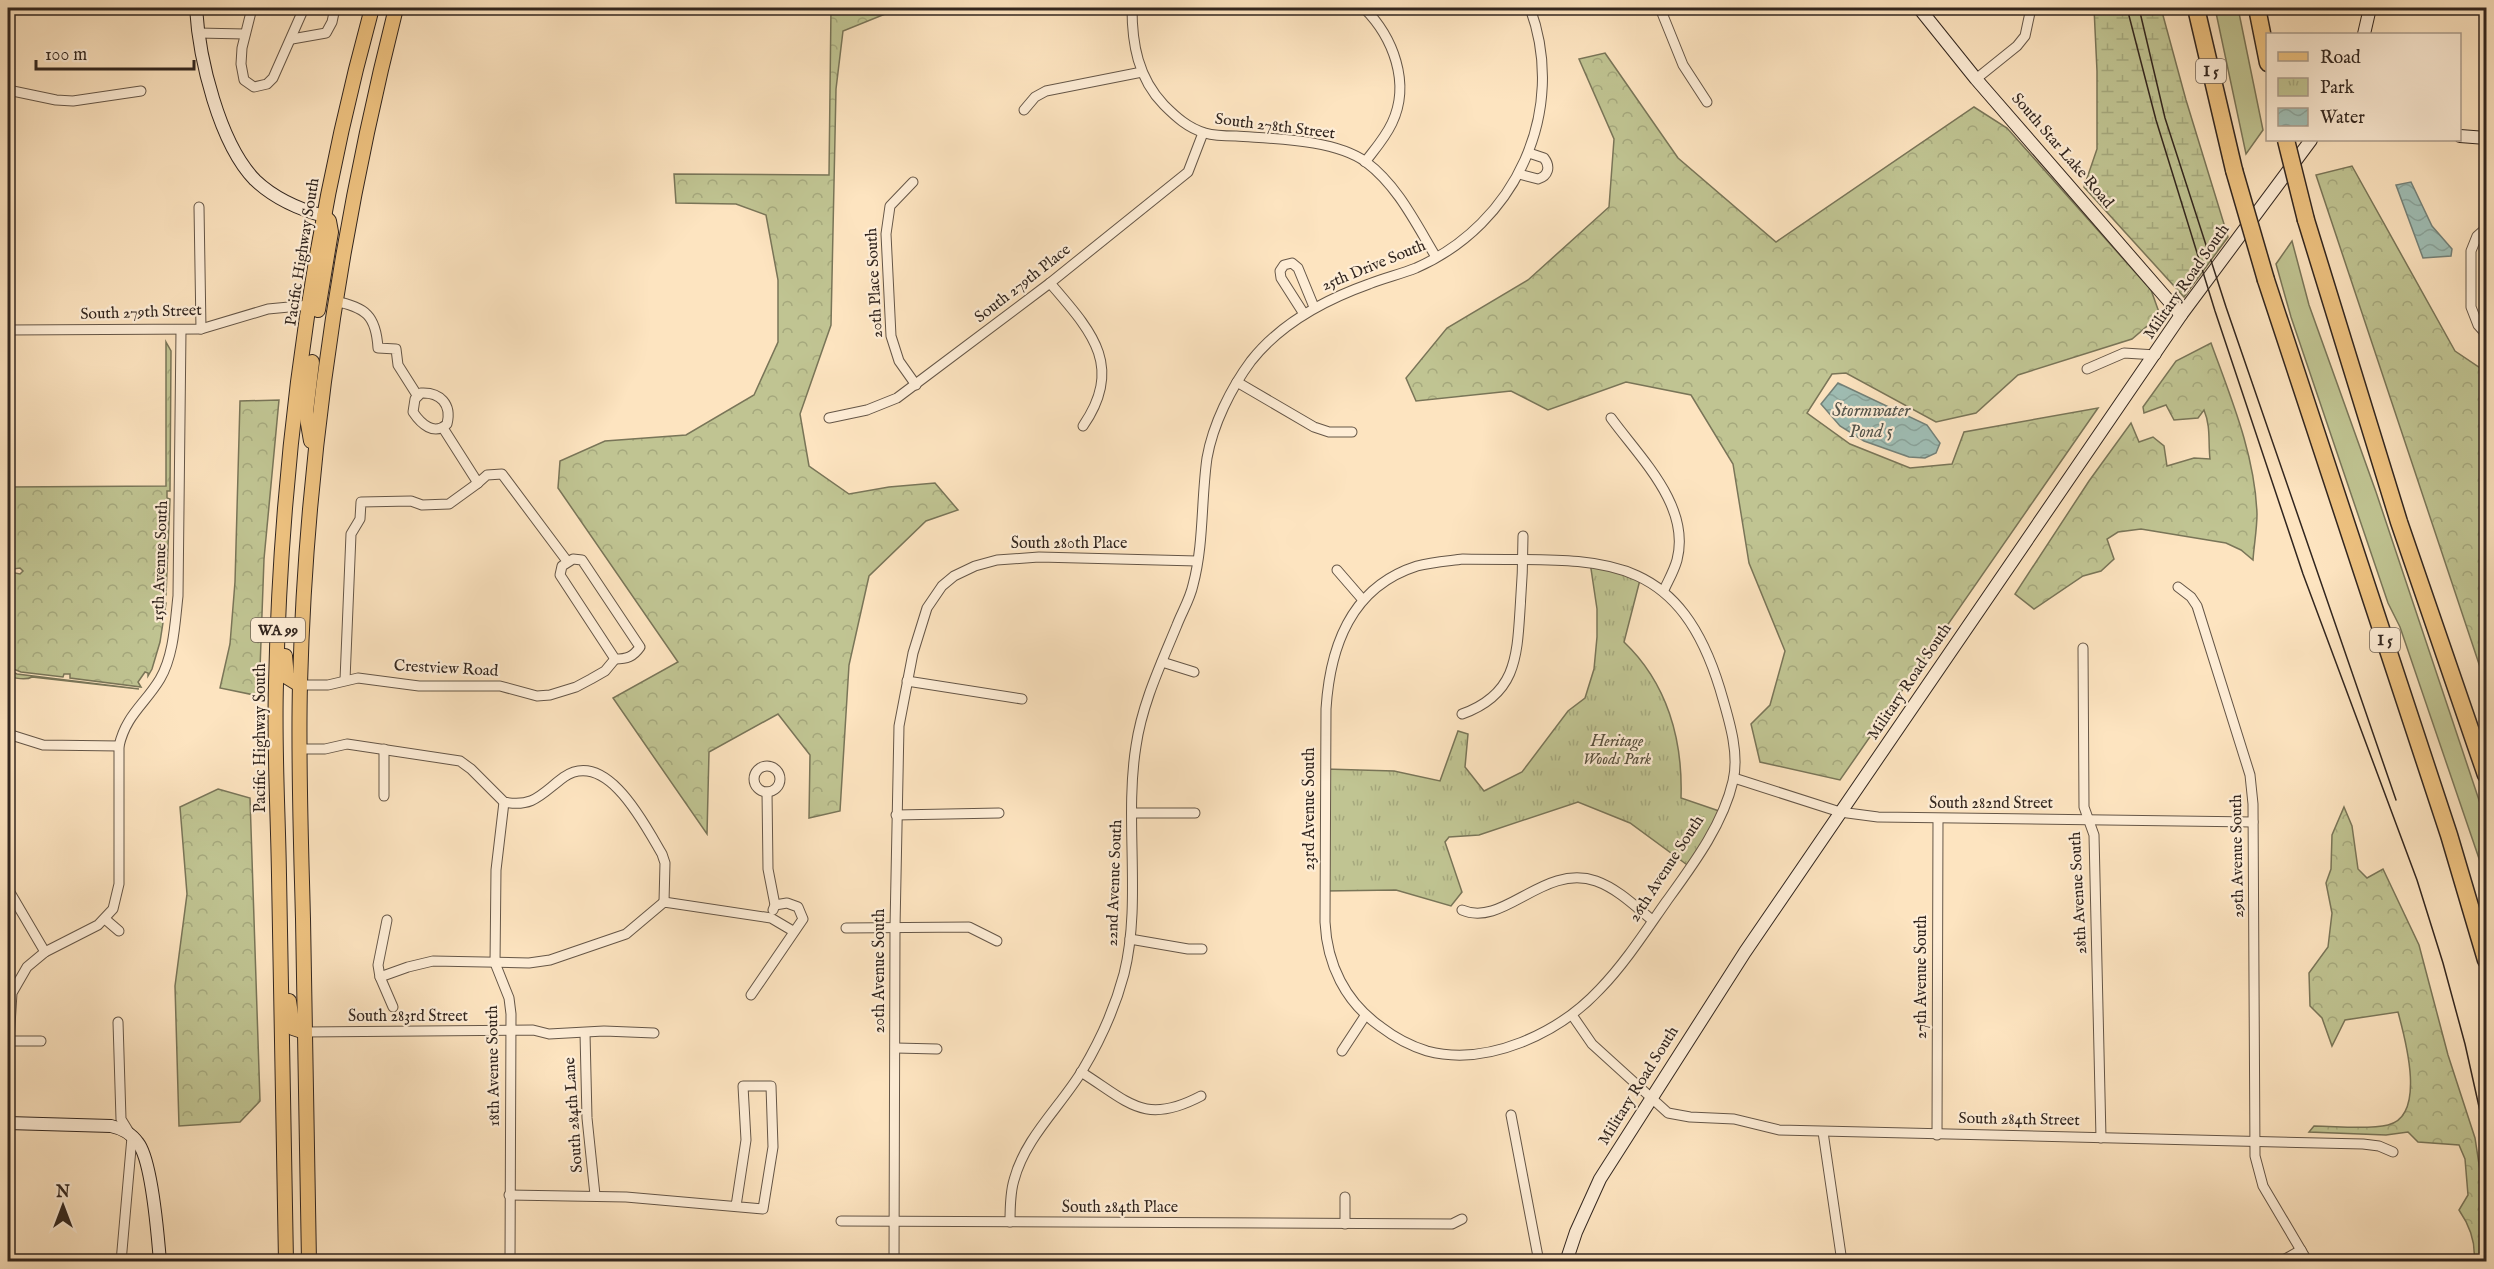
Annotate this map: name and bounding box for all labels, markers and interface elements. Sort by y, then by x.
scale bar [36,33,194,71]
legend [2266,33,2461,141]
text: 100 m [45,44,87,67]
text: Road [2320,47,2361,70]
road number: I 5 [2196,59,2226,83]
text: Park [2320,77,2355,100]
street label: South Star Lake Road [2006,89,2118,213]
text: Water [2320,107,2365,130]
street label: South 278th Street [1214,110,1337,144]
street label: Pacific Highway South [281,176,325,327]
street label: Military Road South [2140,220,2235,344]
street label: 20th Place South [862,227,888,339]
street label: 25th Drive South [1319,236,1429,296]
street label: South 279th Place [971,240,1075,328]
street label: South 279th Street [80,301,203,325]
water label: Stormwater Pond 5 [1832,400,1911,444]
street label: 15th Avenue South [149,500,173,622]
street label: South 280th Place [1011,534,1127,554]
road number: WA 99 [251,618,305,642]
street label: Military Road South [1864,620,1957,744]
road number: I 5 [2370,628,2400,652]
street label: Crestview Road [393,656,499,682]
street label: Pacific Highway South [251,663,271,813]
park label: Heritage Woods Park [1583,732,1652,770]
street label: 23rd Avenue South [1300,747,1320,870]
street label: South 282nd Street [1929,794,2054,814]
street label: 29th Avenue South [2227,794,2249,918]
street label: 26th Avenue South [1625,811,1709,926]
street label: 22nd Avenue South [1103,819,1127,947]
street label: 28th Avenue South [2066,831,2092,955]
street label: 20th Avenue South [870,908,890,1033]
street label: 27th Avenue South [1912,915,1932,1039]
street label: 18th Avenue South [483,1005,505,1127]
street label: South 283rd Street [348,1007,468,1027]
street label: Military Road South [1594,1022,1684,1149]
street label: South 284th Lane [560,1057,588,1173]
street label: South 284th Street [1958,1109,2080,1131]
north arrow [33,1176,93,1236]
text: N [55,1183,70,1203]
street label: South 284th Place [1062,1198,1178,1218]

